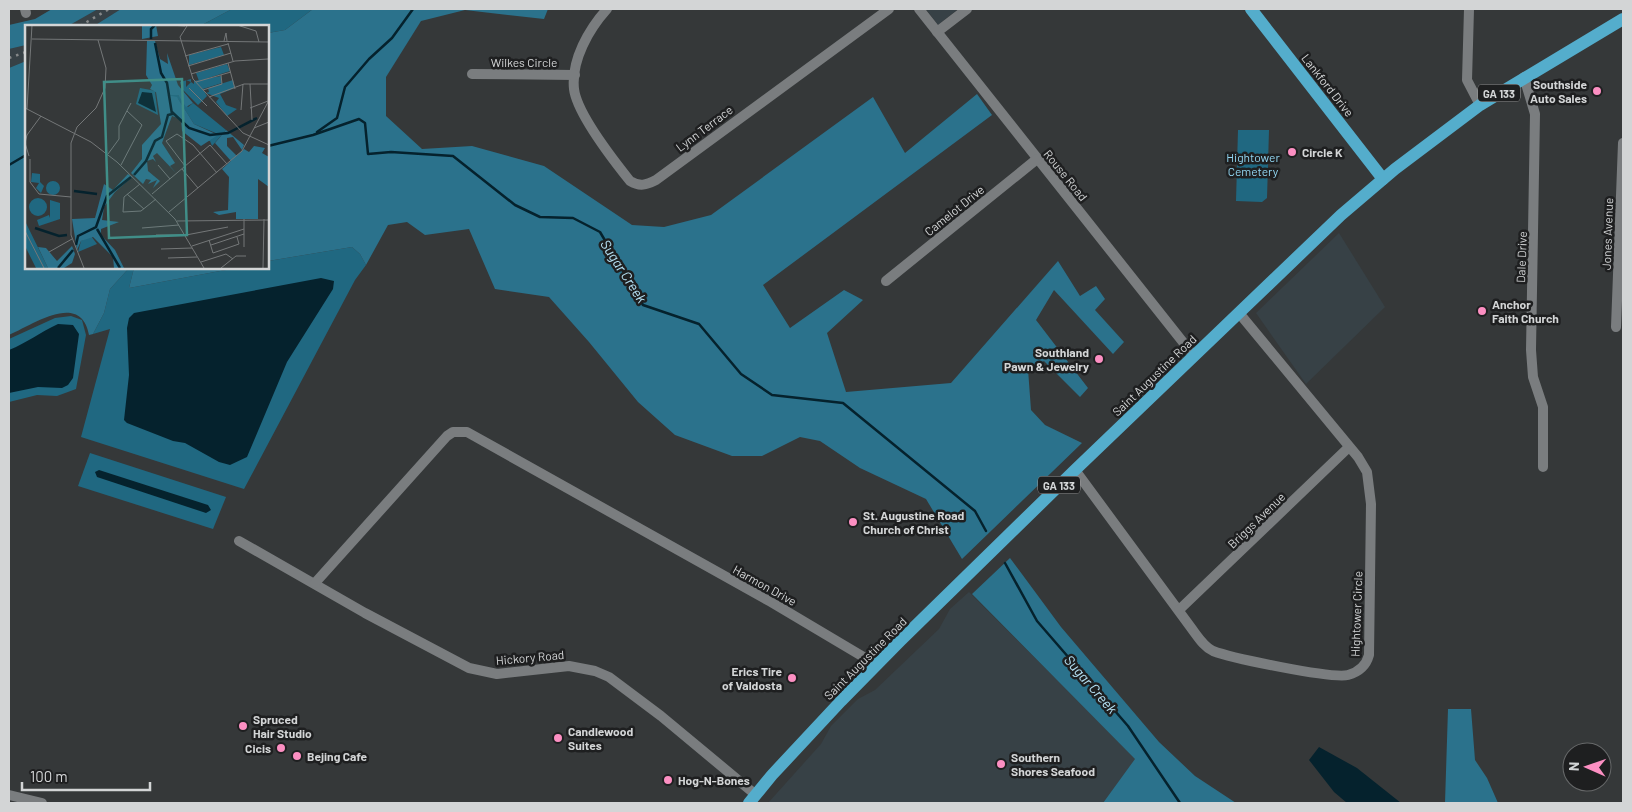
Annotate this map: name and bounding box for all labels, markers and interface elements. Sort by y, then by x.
inset map [25,25,269,269]
street label: Lankford Drive [1299,51,1357,119]
street label: Wilkes Circle [491,55,557,69]
place label: Southside Auto Sales [1530,77,1587,105]
road number: GA 133 [1478,85,1520,102]
marker: Southside Auto Sales [1591,85,1603,97]
street label: Lynn Terrace [673,102,735,154]
place label: Circle K [1302,145,1343,159]
marker: Circle K [1286,146,1298,158]
street label: Rouse Road [1041,147,1091,203]
park label: Hightower Cemetery [1226,150,1280,178]
street label: Camelot Drive [921,182,987,238]
street label: Jones Avenue [1599,198,1615,270]
street label: Dale Drive [1513,231,1529,283]
water label: Sugar Creek [597,236,651,306]
place label: Anchor Faith Church [1492,297,1559,325]
marker: Anchor Faith Church [1476,305,1488,317]
street label: Saint Augustine Road [1109,331,1199,419]
place label: Southland Pawn & Jewelry [1004,345,1089,373]
marker: Southland Pawn & Jewelry [1093,353,1105,365]
road number: GA 133 [1038,476,1080,494]
street label: Briggs Avenue [1225,489,1287,551]
place label: St. Augustine Road Church of Christ [863,508,965,536]
marker: St. Augustine Road Church of Christ [847,516,859,528]
street label: Harmon Drive [731,562,799,608]
street label: Hightower Circle [1348,571,1364,657]
street label: Saint Augustine Road [821,614,909,702]
street label: Hickory Road [495,647,565,667]
water label: Sugar Creek [1061,651,1121,717]
place label: Erics Tire of Valdosta [722,664,782,692]
marker: Erics Tire of Valdosta [786,672,798,684]
place label: Spruced Hair Studio [253,712,312,740]
marker: Spruced Hair Studio [237,720,249,732]
place label: Candlewood Suites [568,724,633,752]
marker: Candlewood Suites [552,732,564,744]
place label: Cicis [245,741,271,755]
marker: Cicis [275,742,287,754]
north arrow [1562,742,1612,792]
place label: Bejing Cafe [307,749,367,763]
marker: Bejing Cafe [291,750,303,762]
place label: Southern Shores Seafood [1011,750,1095,778]
marker: Southern Shores Seafood [995,758,1007,770]
scale bar [22,760,150,792]
text: N [1565,762,1582,771]
text: 100 m [30,767,68,785]
place label: Hog-N-Bones [678,773,750,787]
marker: Hog-N-Bones [662,774,674,786]

